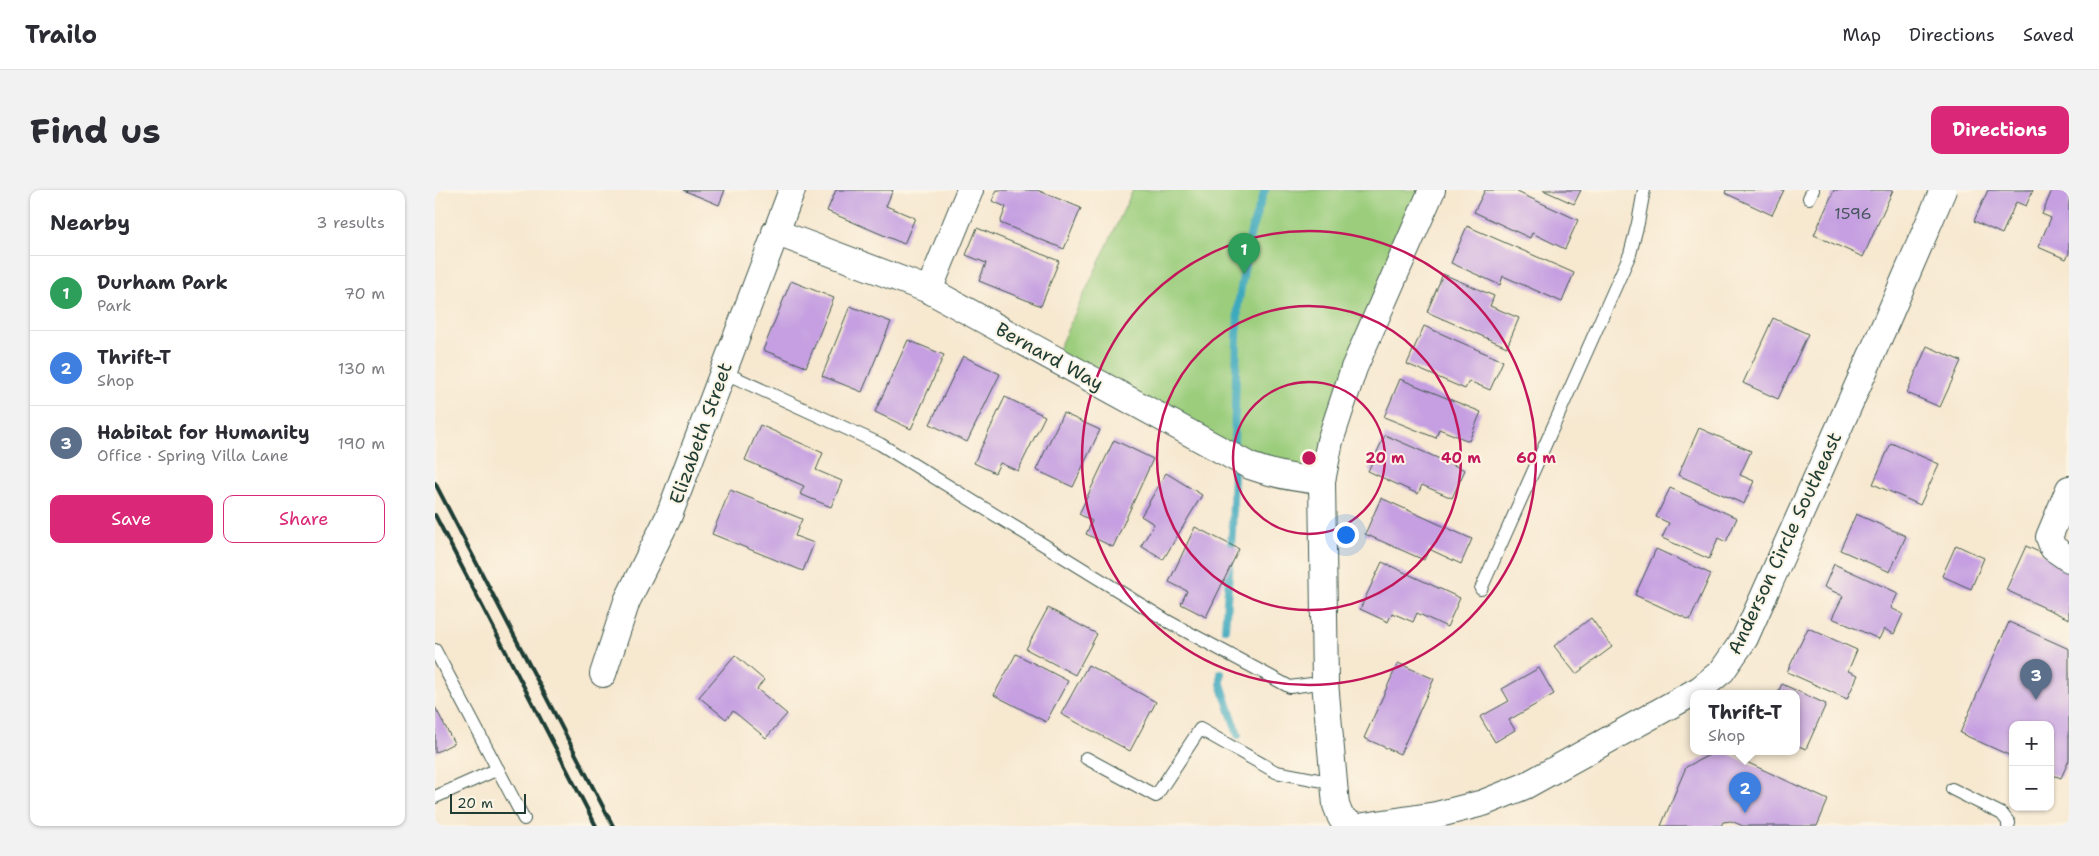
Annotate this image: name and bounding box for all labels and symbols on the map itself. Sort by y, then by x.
house number: 1596 [1834,203,1872,224]
pin: 1 [1228,233,1260,274]
street label: Bernard Way [991,317,1108,396]
street label: Elizabeth Street [663,359,738,507]
street label: Anderson Circle Southeast [1722,428,1847,659]
text: 20 m [1365,448,1405,468]
text: 40 m [1441,448,1481,468]
text: 60 m [1516,448,1556,468]
centre of rings [1300,449,1318,467]
your location [1333,522,1359,548]
pin: 3 [2020,659,2052,700]
pin: 2 [1729,772,1761,813]
scale bar [450,791,526,814]

